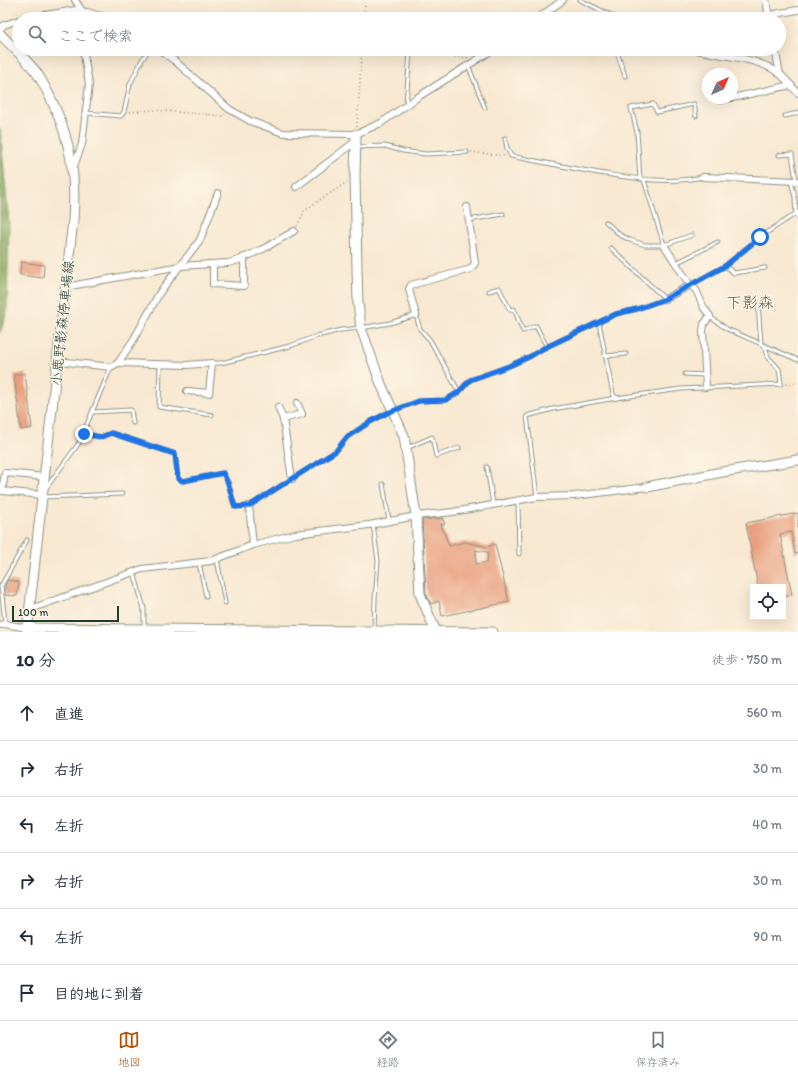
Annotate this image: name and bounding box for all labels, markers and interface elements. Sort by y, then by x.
search box [12,12,786,56]
icon: search [26,23,48,45]
text: ここで検索 [58,27,133,45]
north arrow [702,68,738,104]
route start [751,228,769,246]
street label: 小鹿野影森停車場線 [47,260,78,387]
district label: 下影森 [726,293,774,312]
route end [75,425,93,443]
map controls [750,584,786,620]
button: locate [750,584,786,620]
scale bar [12,604,119,623]
text: 100 m [18,606,48,619]
text: 10 分 [16,650,55,670]
text: 徒歩 · 750 m [712,652,782,667]
icon: ahead [16,702,38,724]
text: 直進 [54,705,84,723]
text: 560 m [746,705,782,720]
icon: right [16,758,38,780]
text: 右折 [54,761,84,779]
text: 30 m [753,761,782,776]
icon: left [16,814,38,836]
text: 左折 [54,817,84,835]
text: 40 m [752,817,782,832]
icon: right [16,870,38,892]
text: 右折 [54,873,84,891]
text: 30 m [753,873,782,888]
icon: left [16,926,38,948]
text: 左折 [54,929,84,947]
text: 90 m [753,929,782,944]
icon: arrive [16,982,38,1004]
text: 目的地に到着 [54,985,144,1003]
tab: 地図 [118,1029,140,1069]
tab: 経路 [377,1029,399,1069]
tab: 保存済み [636,1029,680,1069]

